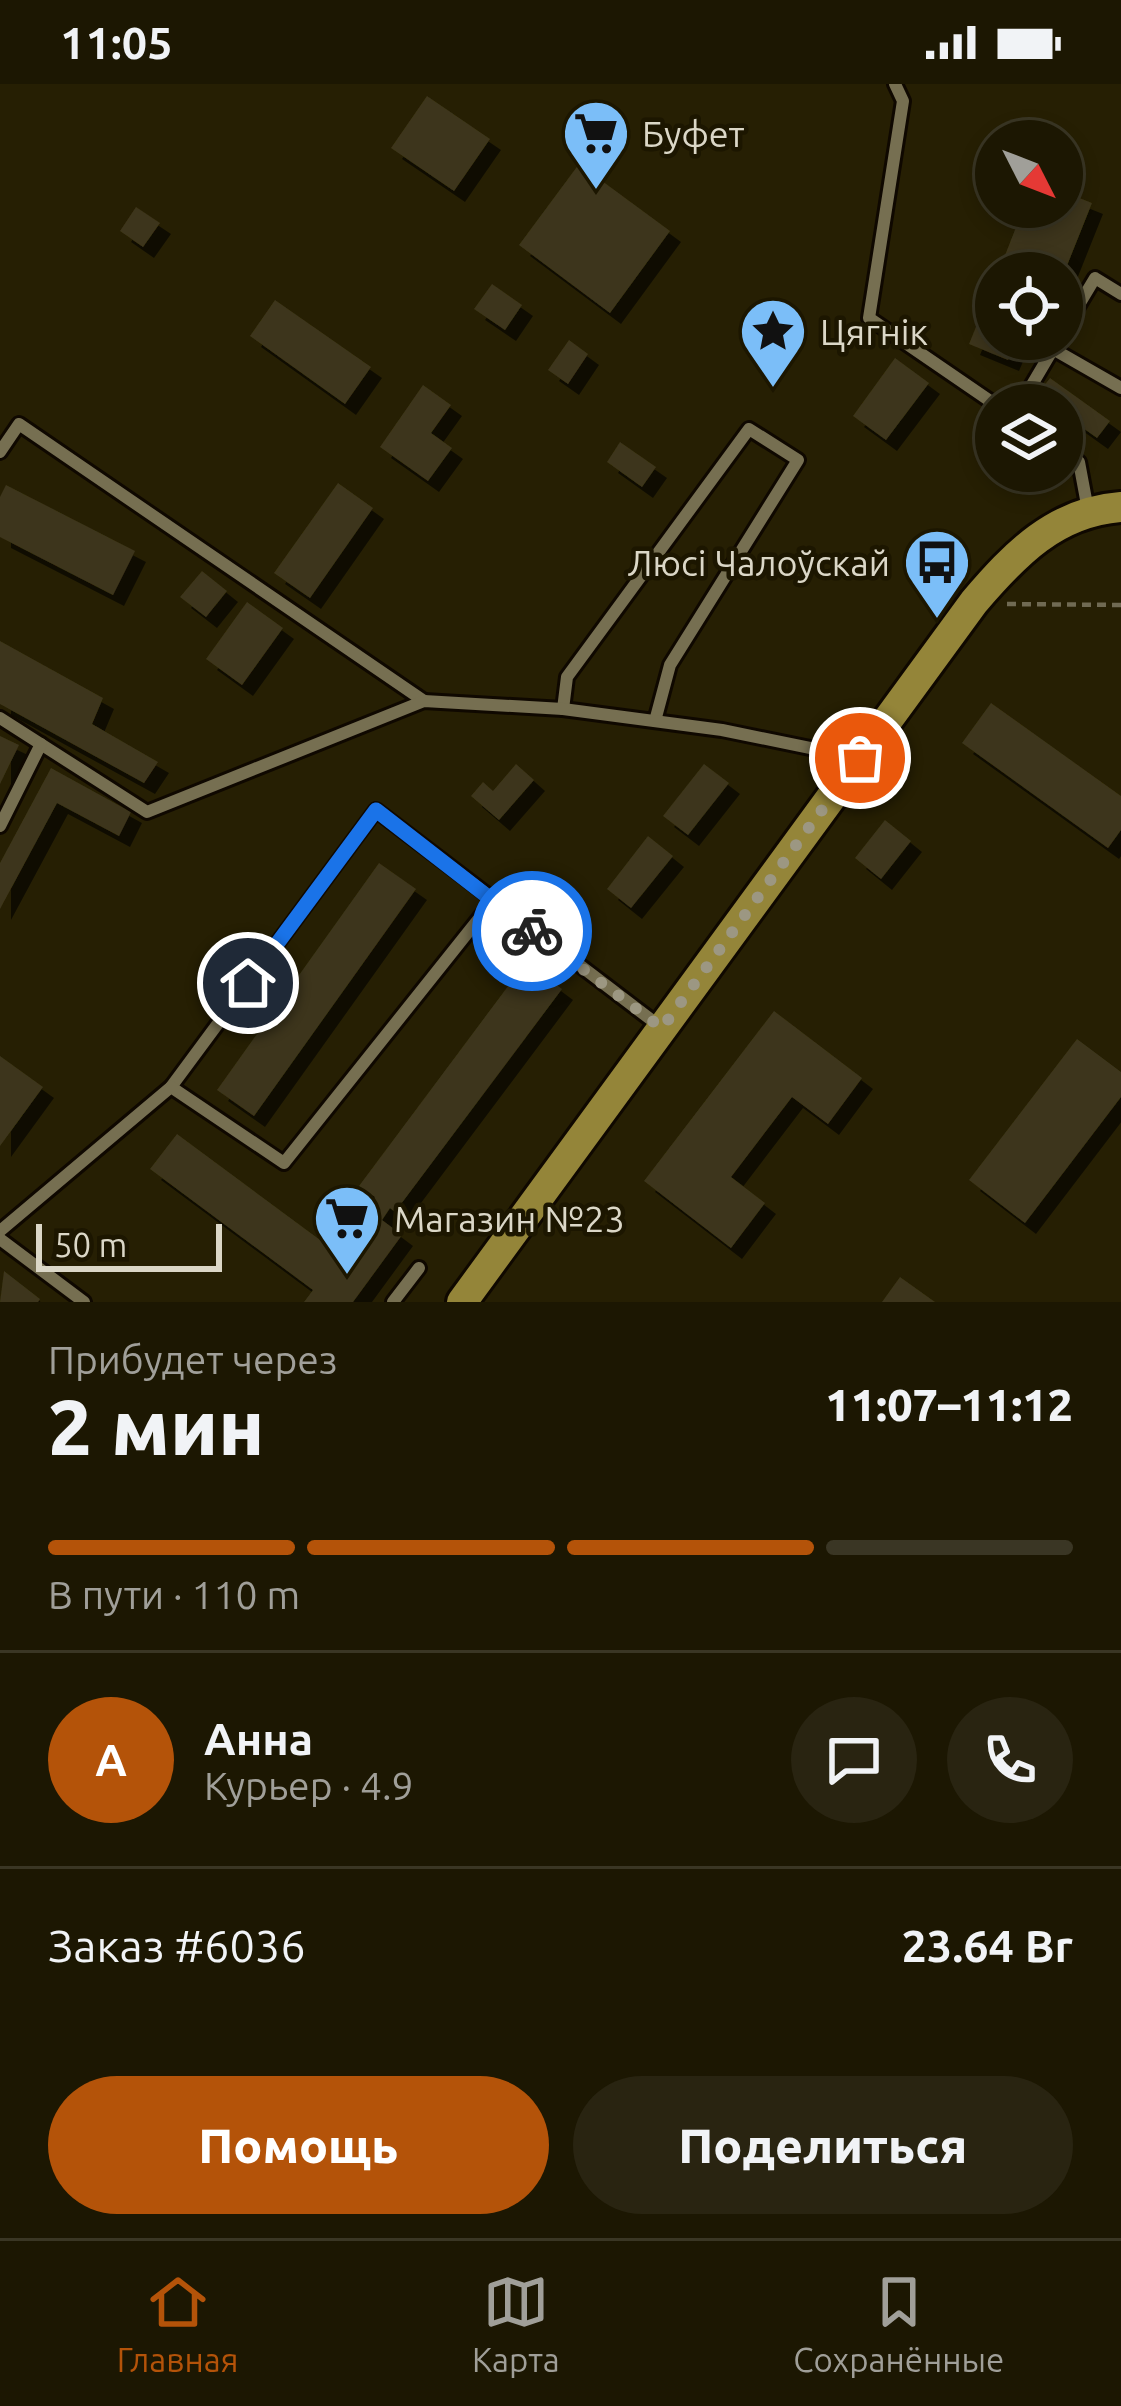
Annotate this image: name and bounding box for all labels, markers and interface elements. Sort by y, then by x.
text: 11:05 [60,17,173,68]
supermarket icon: Буфет [561,98,631,192]
place label: Буфет [642,113,745,154]
north arrow [975,120,1083,228]
map controls [975,120,1083,492]
button: locate [975,252,1083,360]
place icon: Цягнік [738,296,808,390]
place label: Цягнік [820,311,928,352]
button: layers [975,384,1083,492]
bus stop icon: Люсі Чалоўскай [902,527,972,621]
place label: Люсі Чалоўскай [628,542,890,583]
pin [809,707,911,809]
icon: bag [827,725,893,791]
courier [472,871,592,991]
icon: bike [499,898,565,964]
pin [197,932,299,1034]
icon: home [215,950,281,1016]
supermarket icon: Магазин №23 [312,1183,382,1277]
place label: Магазин №23 [394,1198,625,1239]
scale bar [36,1218,222,1271]
text: 50 m [54,1226,127,1263]
text: Прибудет через [48,1338,337,1381]
text: 11:07–11:12 [825,1379,1073,1430]
text: 2 мин [48,1382,265,1470]
text: В пути · 110 m [48,1573,300,1616]
button: chat [791,1697,917,1823]
button: phone [947,1697,1073,1823]
text: Анна [204,1713,313,1764]
text: А [95,1734,127,1785]
text: Курьер · 4.9 [204,1764,414,1807]
text: Заказ #6036 [48,1920,306,1971]
text: 23.64 Br [901,1920,1073,1971]
button: Помощь [48,2076,549,2214]
button: Поделиться [573,2076,1073,2214]
tab: Главная [117,2269,238,2378]
tab: Карта [472,2269,560,2378]
tab: Сохранённые [793,2269,1004,2378]

